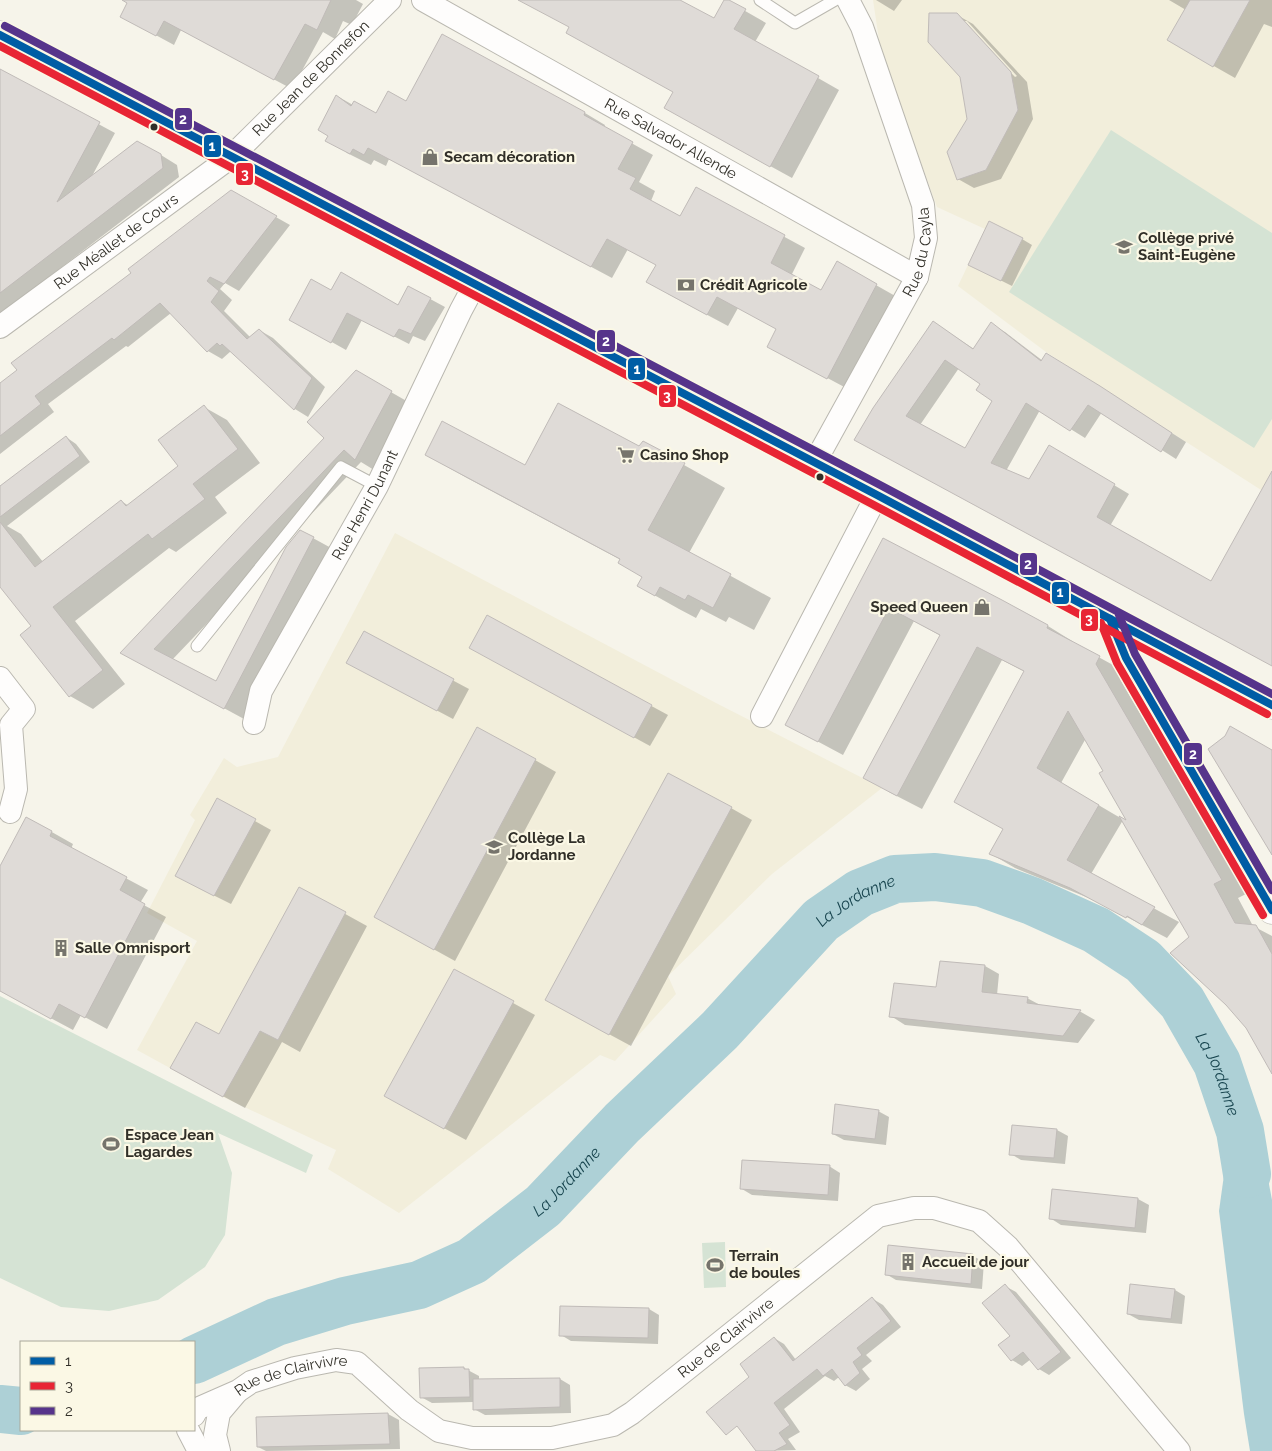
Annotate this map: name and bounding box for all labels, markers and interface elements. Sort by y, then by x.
street label: Rue Jean de Bonnefon [249,17,373,140]
street label: Rue Salvador Allende [601,95,740,183]
line badge: 2 [174,107,193,131]
text: 2 [179,111,187,127]
unlabelled marker [149,122,159,132]
line badge: 1 [203,134,222,158]
text: 1 [209,138,216,154]
shop icon: Secam décoration [420,147,440,167]
place label: Secam décoration [444,148,575,166]
line badge: 3 [235,162,254,186]
text: 3 [241,166,249,182]
street label: Rue Méallet de Cours [50,190,182,293]
street label: Rue du Cayla [899,207,935,300]
place label: Collège privé Saint-Eugène [1138,229,1235,264]
school or university icon: Collège privé Saint-Eugène [1114,237,1134,257]
bank icon: Crédit Agricole [676,275,696,295]
place label: Crédit Agricole [700,276,808,294]
line badge: 2 [596,329,616,353]
text: 2 [602,333,610,349]
line badge: 1 [627,357,646,381]
text: 1 [634,361,641,377]
line badge: 3 [658,384,677,408]
text: 3 [663,388,671,404]
supermarket icon: Casino Shop [616,445,636,465]
place label: Casino Shop [640,446,729,464]
street label: Rue Henri Dunant [328,447,402,563]
unlabelled marker [815,472,825,482]
line badge: 2 [1019,552,1038,576]
text: 2 [1024,556,1032,572]
line badge: 1 [1051,581,1070,605]
text: 1 [1057,584,1064,600]
shop icon: Speed Queen [972,597,992,617]
place label: Speed Queen [870,598,968,616]
line badge: 3 [1080,608,1099,632]
text: 3 [1085,611,1093,627]
line badge: 2 [1183,742,1203,766]
text: 2 [1189,746,1197,762]
place label: Collège La Jordanne [508,829,586,864]
school or university icon: Collège La Jordanne [484,837,504,857]
water label: La Jordanne [811,870,898,930]
building icon: Salle Omnisport [51,938,71,958]
place label: Salle Omnisport [75,939,191,957]
water label: La Jordanne [1192,1029,1244,1119]
place label: Espace Jean Lagardes [125,1126,214,1161]
sports icon: Espace Jean Lagardes [101,1134,121,1154]
water label: La Jordanne [529,1142,604,1220]
place label: Terrain de boules [729,1247,800,1282]
building icon: Accueil de jour [898,1252,918,1272]
place label: Accueil de jour [922,1253,1029,1271]
sports icon: Terrain de boules [705,1255,725,1275]
street label: Rue de Clairvivre [674,1294,777,1382]
legend [20,1341,195,1431]
street label: Rue de Clairvivre [231,1351,349,1400]
text: 1 [65,1352,72,1370]
text: 3 [65,1377,73,1395]
text: 2 [65,1402,73,1420]

